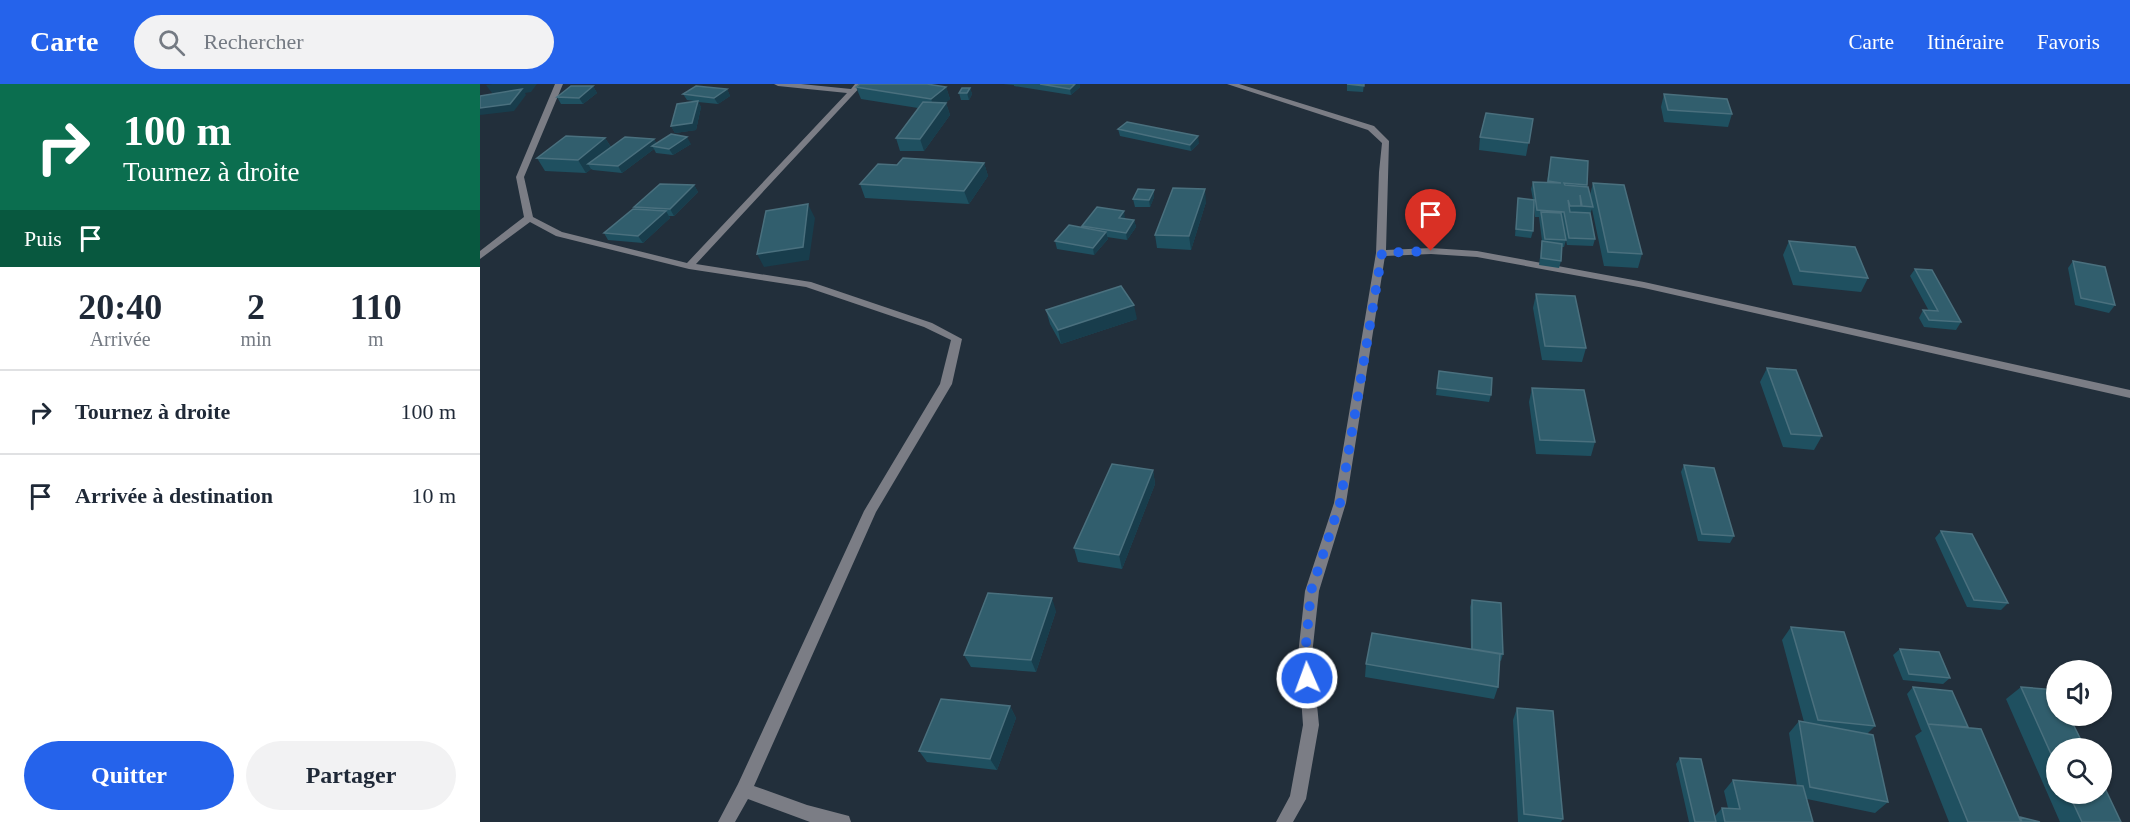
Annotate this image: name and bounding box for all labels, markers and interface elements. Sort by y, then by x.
search box [134,15,554,69]
text: Carte [30,26,98,57]
icon: search [155,26,188,59]
text: Rechercher [203,29,304,54]
text: Carte [1849,30,1894,54]
text: Itinéraire [1927,30,2004,54]
text: Favoris [2037,30,2100,54]
icon: right [24,108,102,186]
text: 100 m [123,108,232,154]
text: Tournez à droite [123,157,300,187]
pin [1405,189,1456,251]
icon: arrive [1414,198,1447,231]
icon: arrive [74,222,107,255]
text: Puis [24,226,62,251]
text: 20:40 [78,287,162,327]
text: 2 [247,287,265,327]
text: 110 [350,287,402,327]
text: Arrivée [90,328,151,350]
text: min [240,328,272,350]
text: m [368,328,384,350]
icon: right [24,396,57,429]
text: Tournez à droite [75,399,230,424]
text: 100 m [400,399,456,424]
icon: arrive [24,480,57,513]
text: Arrivée à destination [75,483,273,508]
text: 10 m [411,483,456,508]
position arrow [1275,646,1339,710]
map controls [2046,660,2112,804]
button: sound [2046,660,2112,726]
button: search [2046,738,2112,804]
button: Quitter [24,741,234,810]
button: Partager [246,741,456,810]

